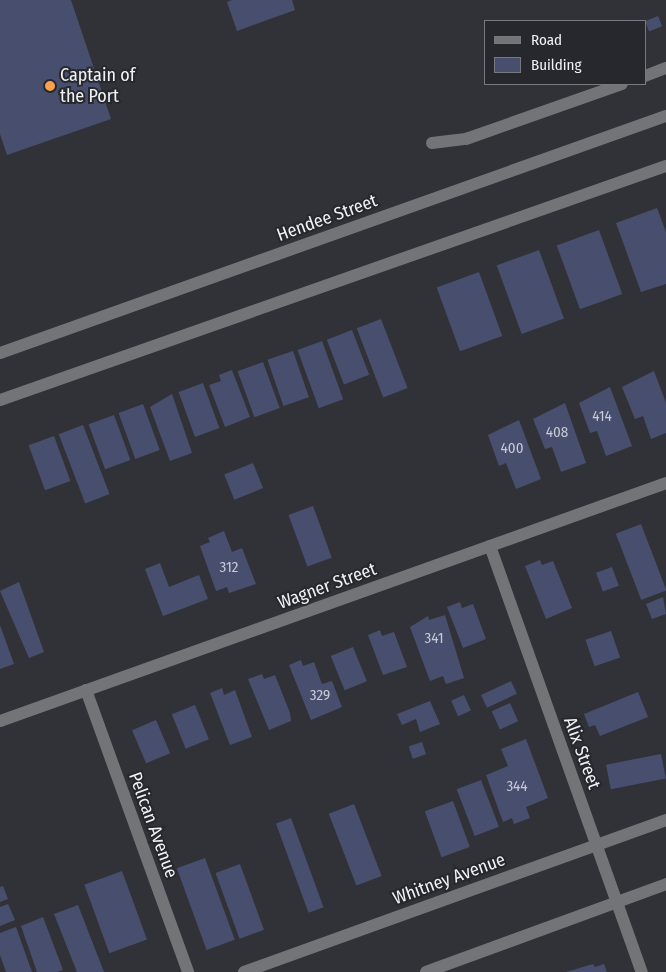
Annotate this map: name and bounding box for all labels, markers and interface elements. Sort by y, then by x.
legend [483,20,646,85]
text: Road [531,31,562,49]
text: Building [531,56,582,74]
place label: Captain of the Port [60,65,135,108]
marker: Captain of the Port [44,80,56,92]
street label: Hendee Street [274,190,380,246]
house number: 414 [592,408,612,426]
house number: 408 [546,424,568,442]
house number: 400 [501,440,523,458]
street label: Wagner Street [275,558,379,614]
house number: 312 [220,559,238,577]
house number: 341 [425,630,443,648]
house number: 329 [310,687,330,705]
street label: Alix Street [559,714,605,792]
street label: Pelican Avenue [124,769,182,881]
house number: 344 [506,778,528,796]
street label: Whitney Avenue [390,849,508,909]

